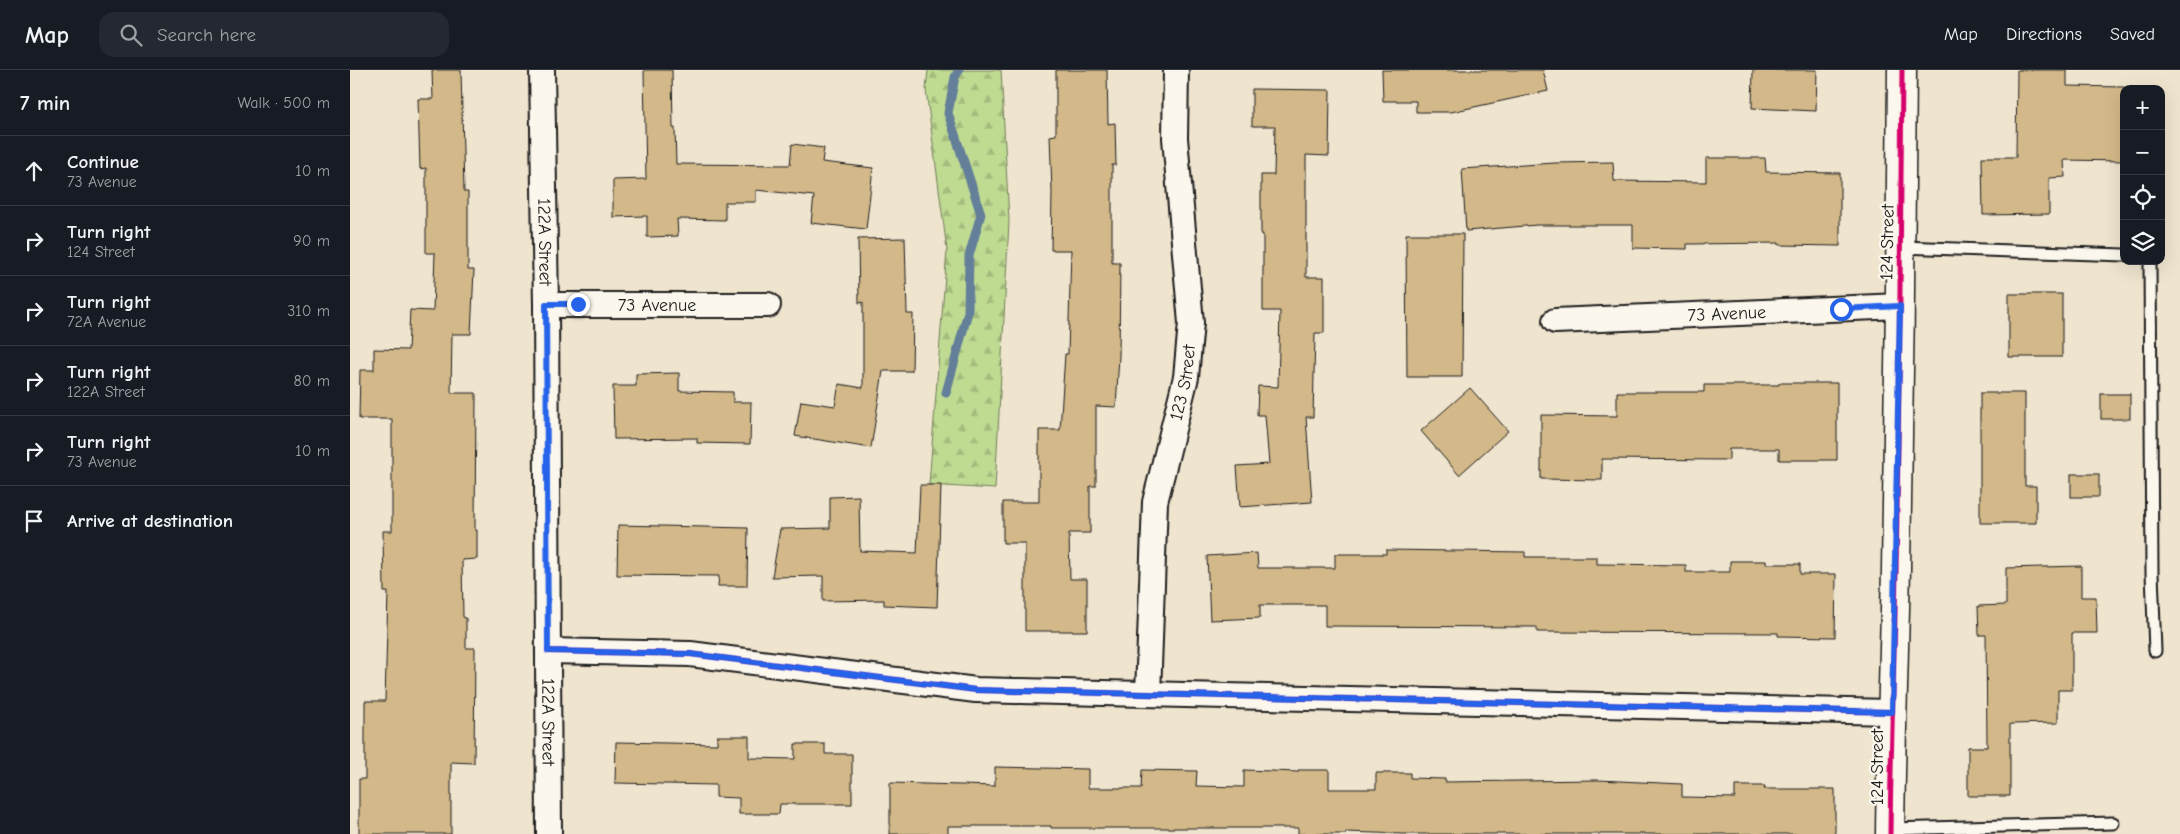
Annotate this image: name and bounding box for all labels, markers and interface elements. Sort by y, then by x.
search box [99,12,449,57]
text: Map [25,21,69,49]
icon: search [117,21,145,49]
text: Search here [157,24,256,46]
text: Map [1944,24,1978,45]
text: Directions [2006,24,2082,45]
text: Saved [2110,24,2155,45]
map controls [2120,85,2165,265]
button: + [2120,85,2165,130]
text: 7 min [20,91,70,115]
text: Walk · 500 m [237,94,330,112]
button: − [2120,130,2165,175]
text: Continue [67,151,139,173]
icon: ahead [20,157,48,185]
text: 10 m [295,162,330,180]
text: 73 Avenue [67,173,137,191]
button: locate [2120,175,2165,220]
street label: 122A Street [533,198,556,287]
street label: 124 Street [1876,203,1899,280]
button: layers [2120,220,2165,265]
text: Turn right [67,221,151,243]
icon: right [20,227,48,255]
text: 90 m [293,232,330,250]
text: 124 Street [67,243,135,261]
text: Turn right [67,291,151,313]
route end [567,293,590,316]
street label: 73 Avenue [618,295,696,316]
icon: right [20,297,48,325]
route start [1830,298,1853,321]
text: 310 m [287,302,330,320]
street label: 73 Avenue [1687,302,1767,326]
text: 72A Avenue [67,313,146,331]
street label: 123 Street [1166,343,1200,423]
text: Turn right [67,361,151,383]
icon: right [20,367,48,395]
text: 80 m [293,372,330,390]
text: 122A Street [67,383,145,401]
text: Turn right [67,431,151,453]
icon: right [20,437,48,465]
text: 10 m [295,442,330,460]
text: 73 Avenue [67,453,137,471]
icon: arrive [20,507,48,535]
text: Arrive at destination [67,510,233,532]
street label: 122A Street [537,678,559,767]
street label: 124 Street [1867,728,1888,805]

